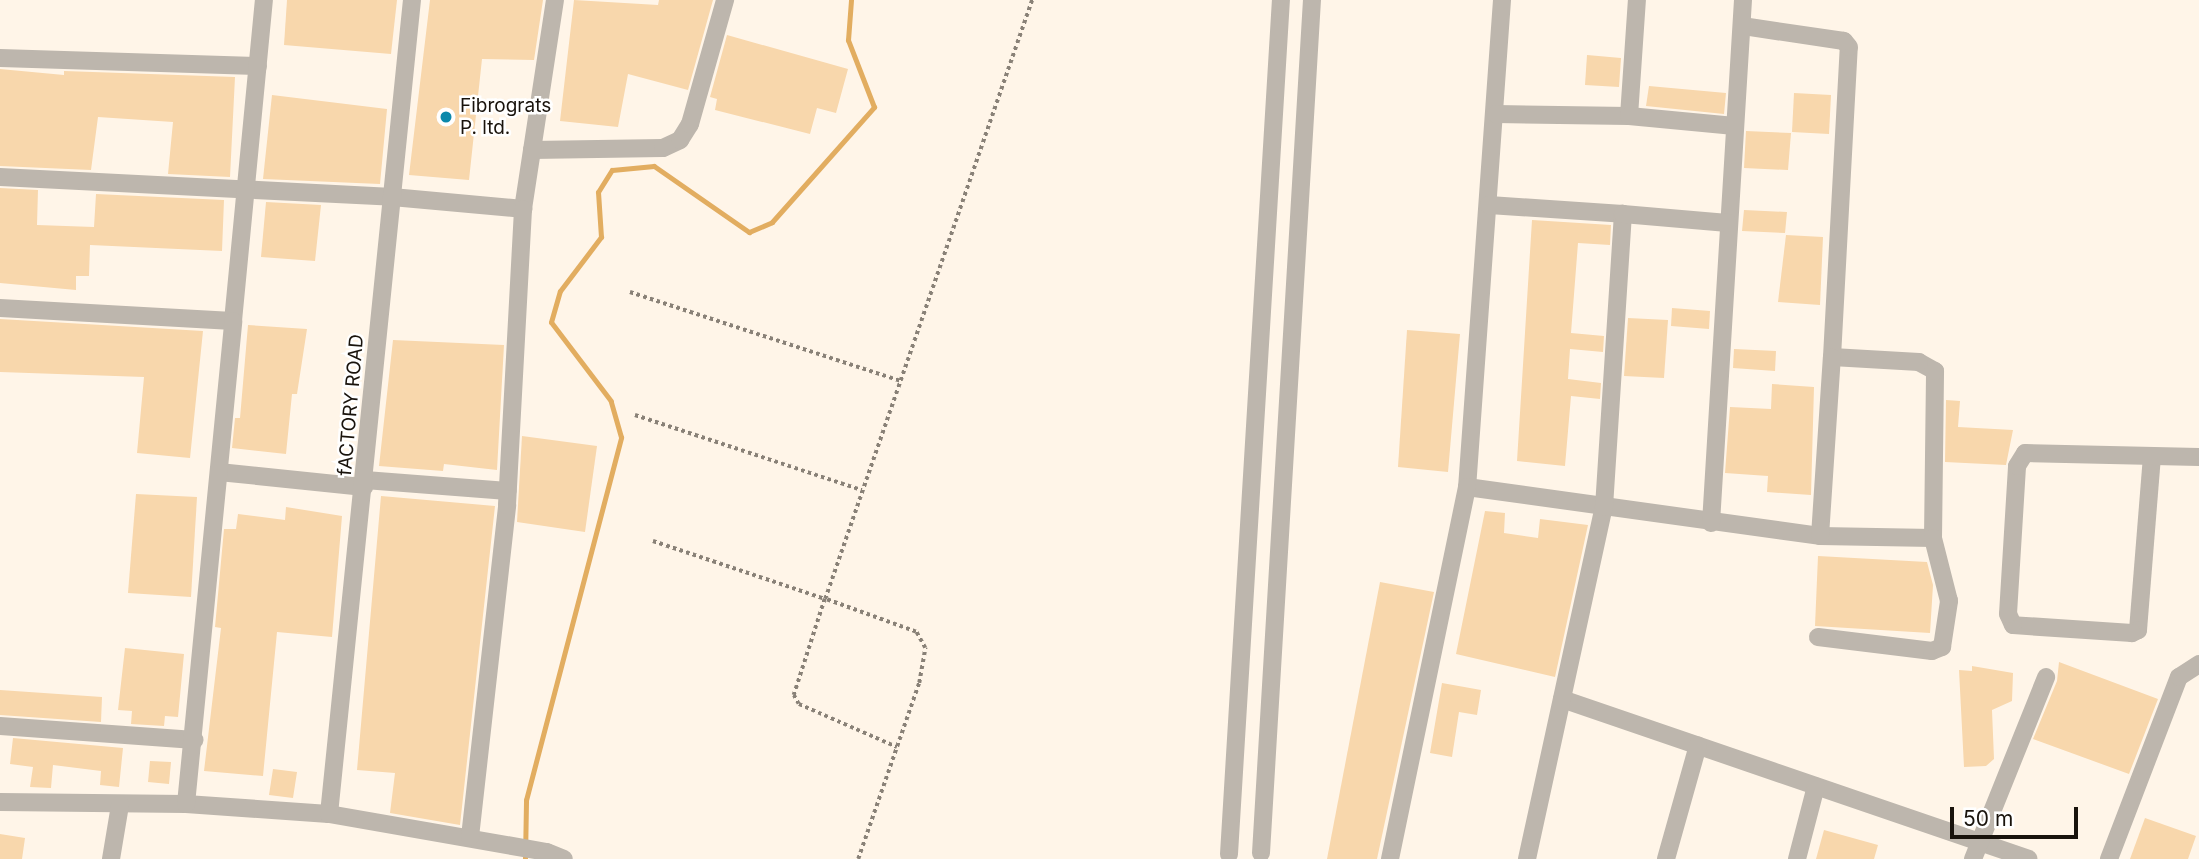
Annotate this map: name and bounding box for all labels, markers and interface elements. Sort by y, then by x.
place label: Fibrograts P. ltd. [460,95,551,139]
marker: Fibrograts P. ltd. [438,109,454,125]
street label: fACTORY ROAD [333,333,369,477]
scale bar [1954,792,2082,836]
text: 50 m [1963,806,2013,831]

